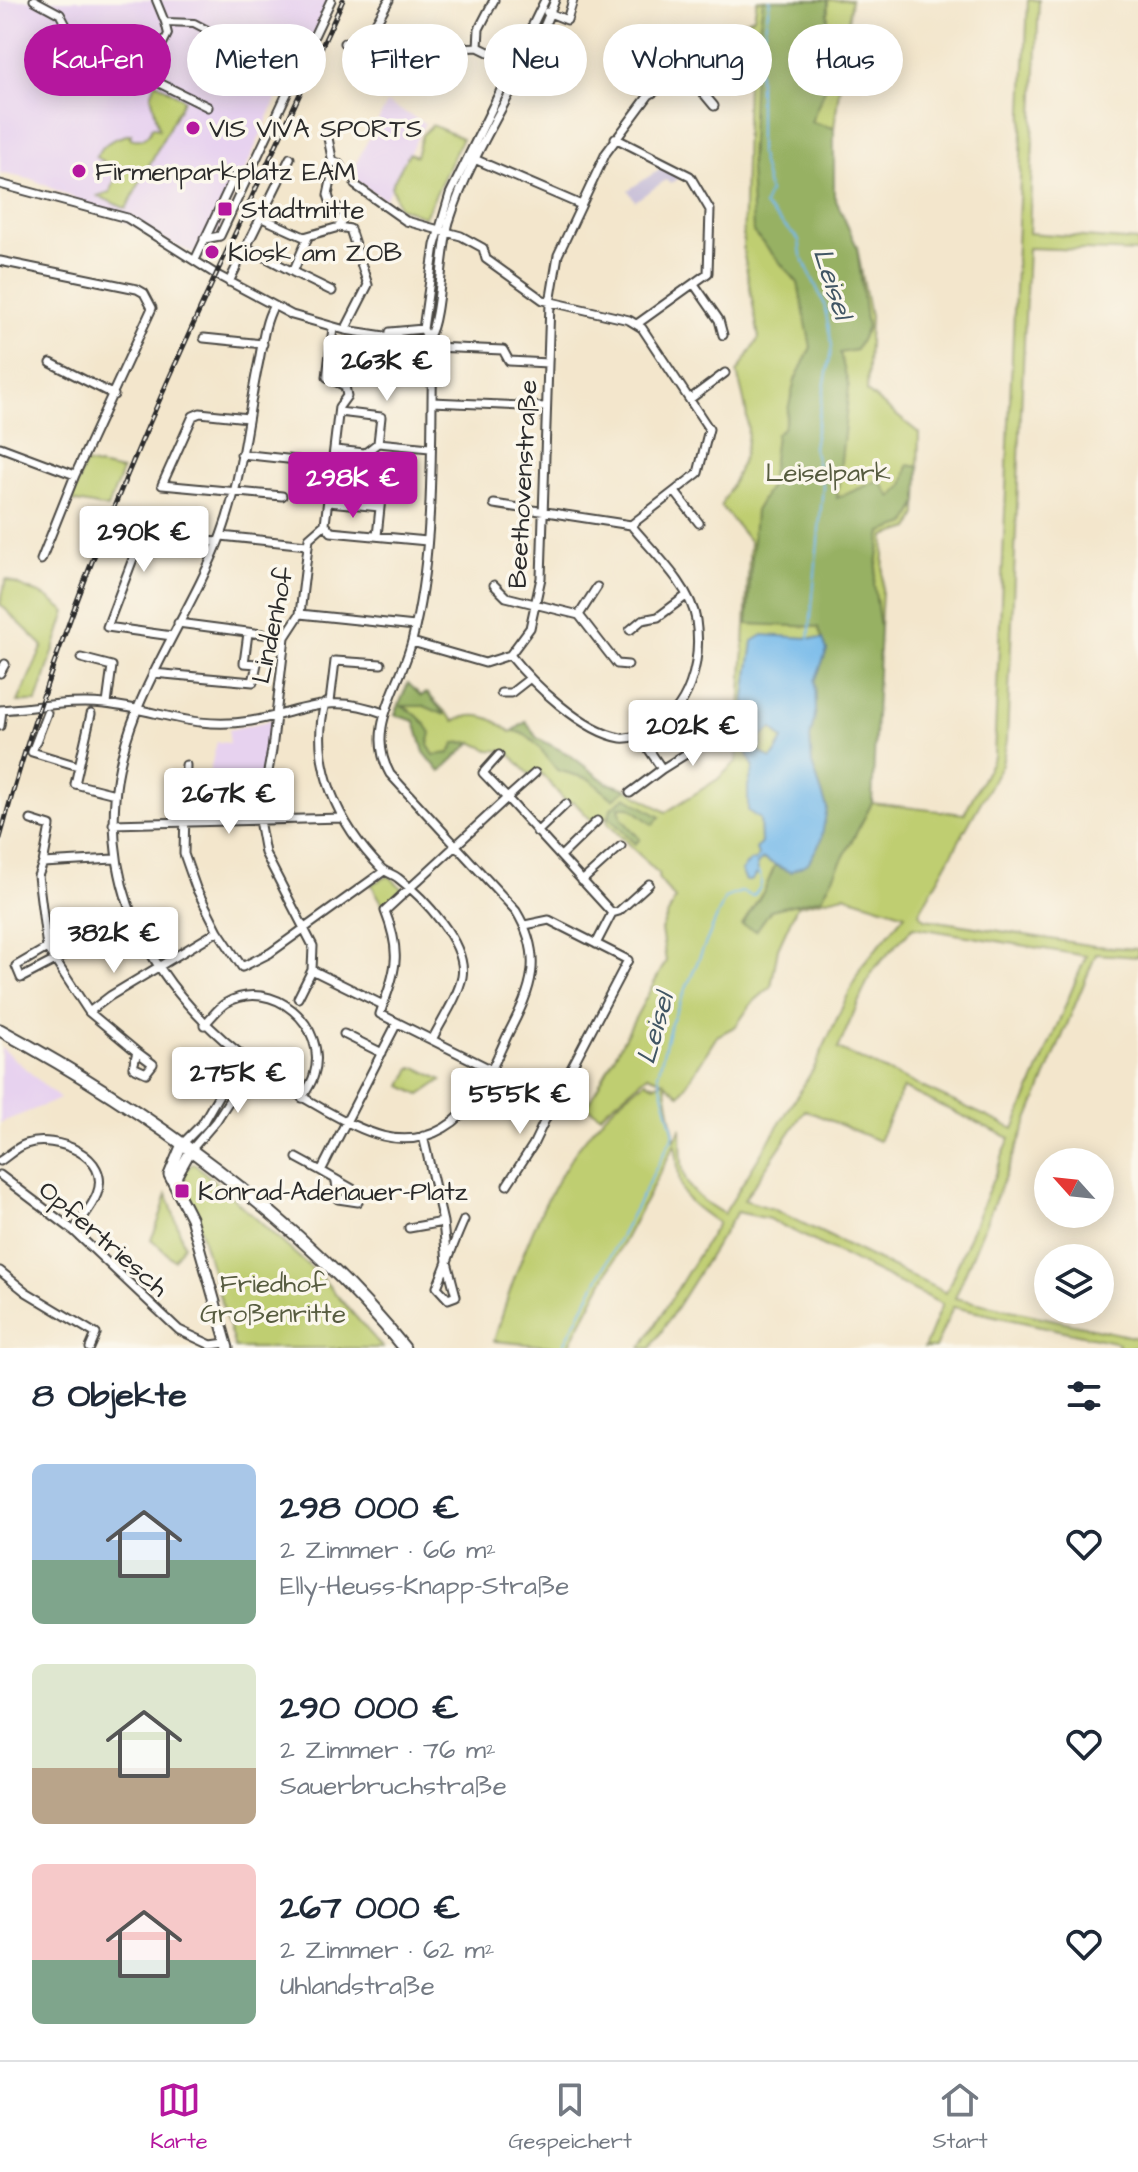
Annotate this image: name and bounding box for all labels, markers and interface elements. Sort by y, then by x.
chip: Kaufen [24,24,171,96]
chip: Mieten [187,24,326,96]
chip: Filter [342,24,468,96]
chip: Neu [484,24,587,96]
chip: Wohnung [603,24,772,96]
chip: Haus [788,24,903,96]
place label: VIS VIVA SPORTS [209,111,422,147]
marker: VIS VIVA SPORTS [184,119,202,137]
place label: Firmenparkplatz EAM [95,154,356,190]
marker: Firmenparkplatz EAM [70,162,88,180]
place label: Stadtmitte [241,192,365,228]
marker: Stadtmitte [216,200,234,218]
place label: Kiosk am ZOB [228,235,402,271]
marker: Kiosk am ZOB [203,243,221,261]
water label: Leisel [803,243,863,327]
pin: 263K € [322,335,452,403]
text: 263K € [341,343,433,379]
street label: Beethovenstraße [500,379,546,589]
pin: 298K € [288,452,418,520]
park label: Leiselpark [765,455,891,491]
text: 298K € [306,460,400,496]
pin: 290K € [79,506,209,574]
text: 290K € [98,514,190,550]
street label: Lindenhof [243,563,303,687]
pin: 202K € [628,700,758,768]
text: 202K € [647,708,739,744]
pin: 267K € [164,768,294,836]
text: 267K € [182,776,276,812]
pin: 382K € [49,907,179,975]
text: 382K € [68,915,160,951]
water label: Leisel [627,985,685,1069]
pin: 275K € [173,1047,303,1115]
text: 275K € [190,1055,286,1091]
pin: 555K € [455,1068,585,1136]
text: 555K € [469,1076,571,1112]
north arrow [1034,1148,1114,1228]
map controls [1034,1148,1114,1324]
street label: Opfertriesch [31,1172,176,1305]
place label: Konrad-Adenauer-Platz [198,1174,468,1210]
marker: Konrad-Adenauer-Platz [173,1182,191,1200]
button: layers [1034,1244,1114,1324]
park label: Friedhof Großenritte [200,1266,346,1332]
text: 8 Objekte [32,1372,187,1420]
icon: filters [1062,1374,1106,1418]
text: 298 000 € [280,1484,459,1532]
icon: home [96,1496,192,1592]
icon: heart [1062,1522,1106,1566]
text: 2 Zimmer · 66 m² [280,1532,496,1568]
text: Elly-Heuss-Knapp-Straße [280,1568,569,1604]
text: 290 000 € [280,1684,459,1732]
icon: home [96,1696,192,1792]
icon: heart [1062,1722,1106,1766]
text: 2 Zimmer · 76 m² [280,1732,496,1768]
text: Sauerbruchstraße [280,1768,507,1804]
text: 267 000 € [280,1884,460,1932]
icon: home [96,1896,192,1992]
icon: heart [1062,1922,1106,1966]
text: 2 Zimmer · 62 m² [280,1932,495,1968]
text: Uhlandstraße [280,1968,435,2004]
tab: Karte [150,2078,208,2157]
tab: Gespeichert [508,2078,632,2157]
tab: Start [932,2078,988,2157]

